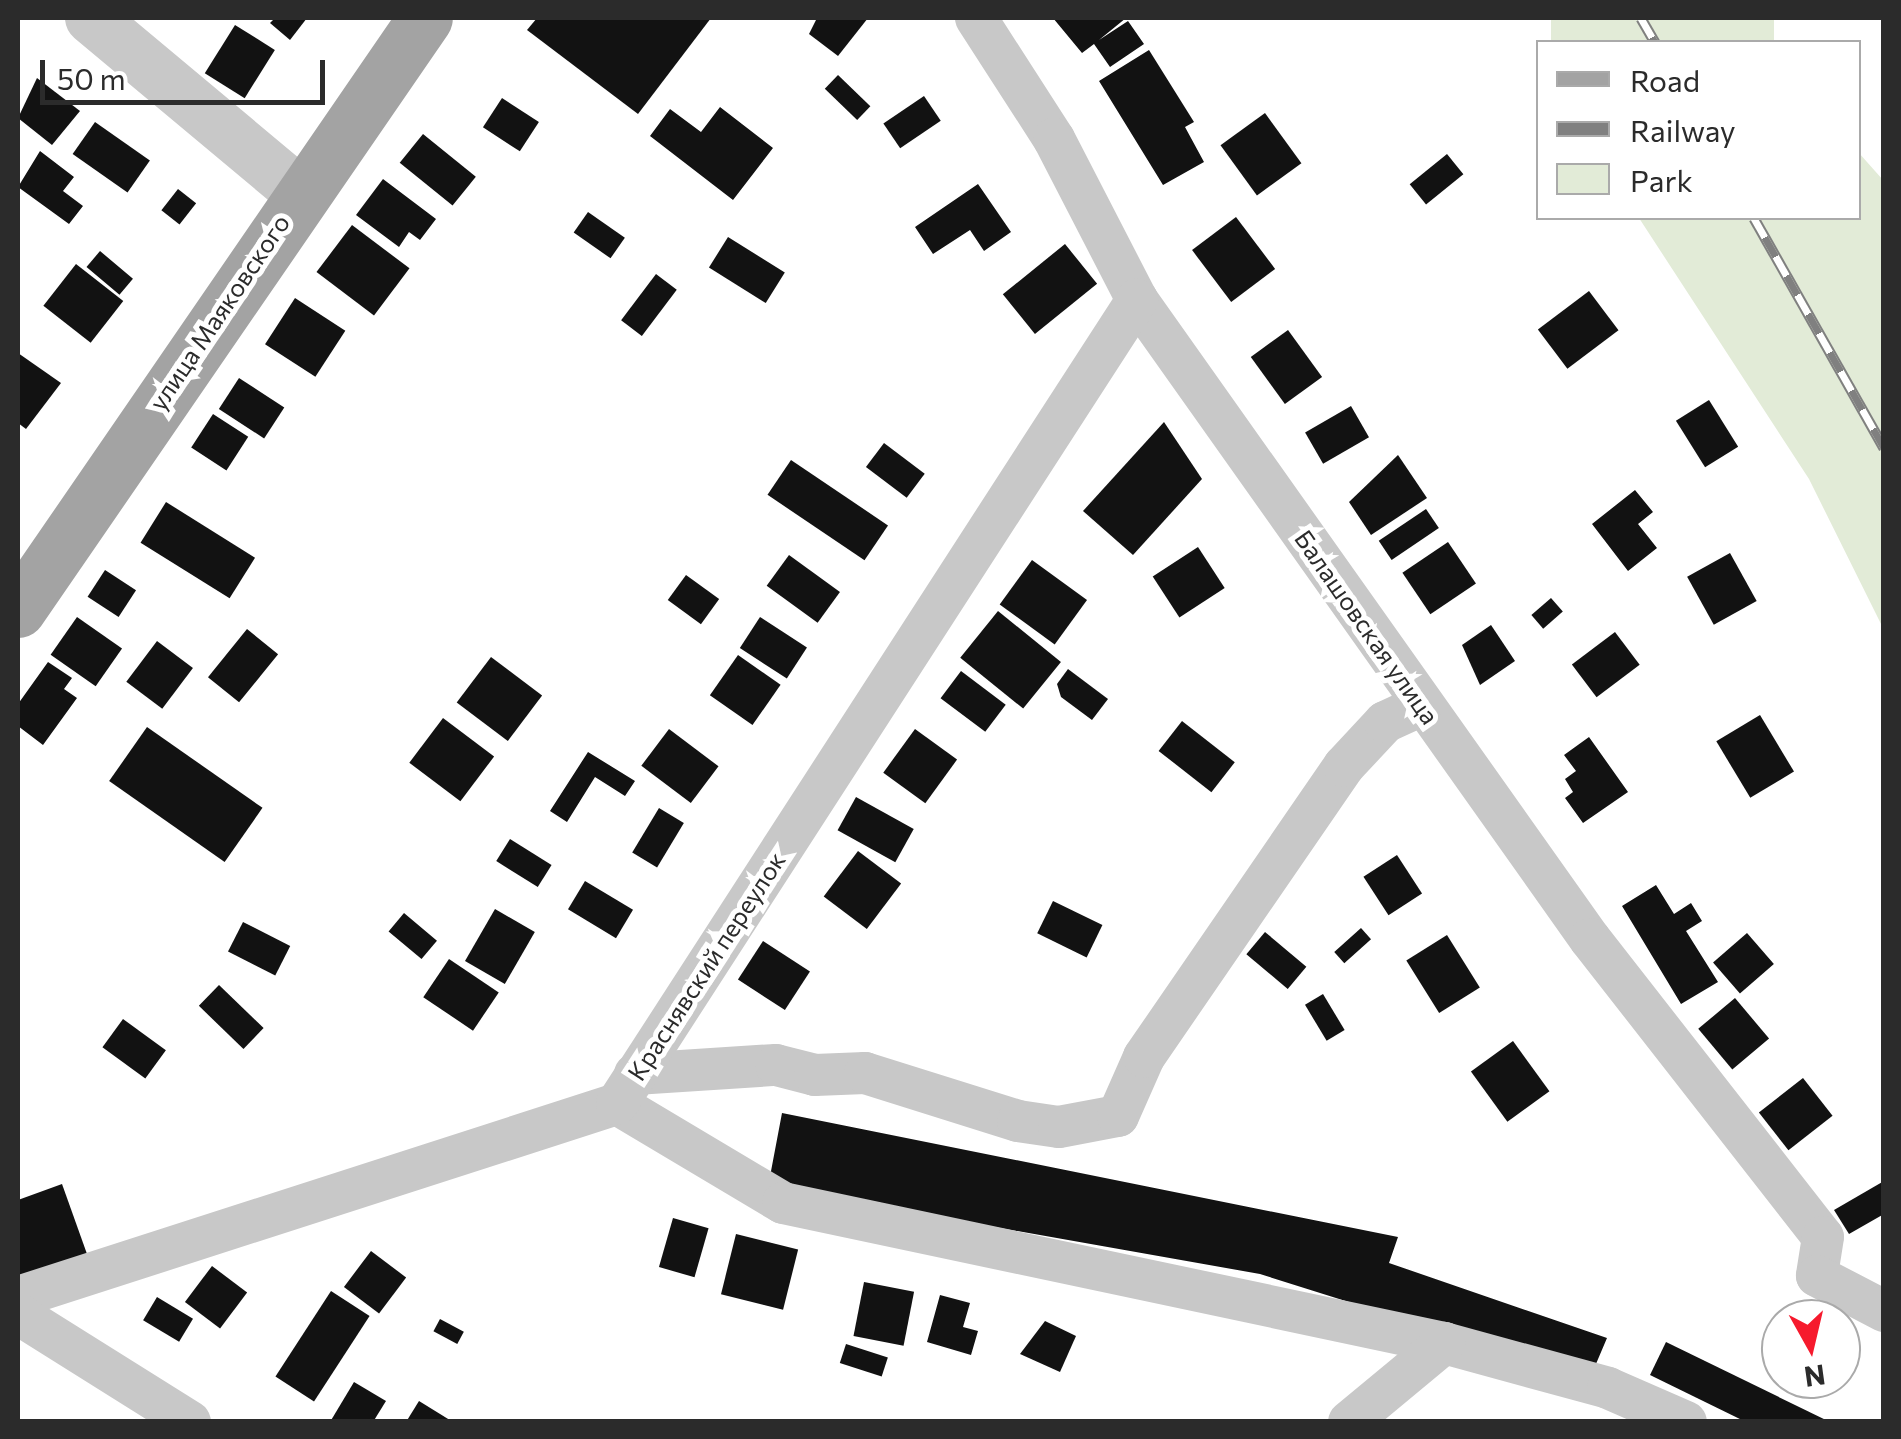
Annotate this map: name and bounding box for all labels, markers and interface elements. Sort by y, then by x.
scale bar [45,40,330,102]
legend [1536,40,1861,220]
text: 50 m [57,59,126,96]
text: Road [1630,61,1700,98]
text: Railway [1630,111,1736,148]
text: Park [1630,161,1693,198]
street label: улица Маяковского [142,208,296,416]
street label: Балашовская улица [1289,524,1445,730]
street label: Краснявский переулок [621,846,791,1086]
north arrow [1761,1299,1861,1399]
text: N [1802,1358,1828,1395]

